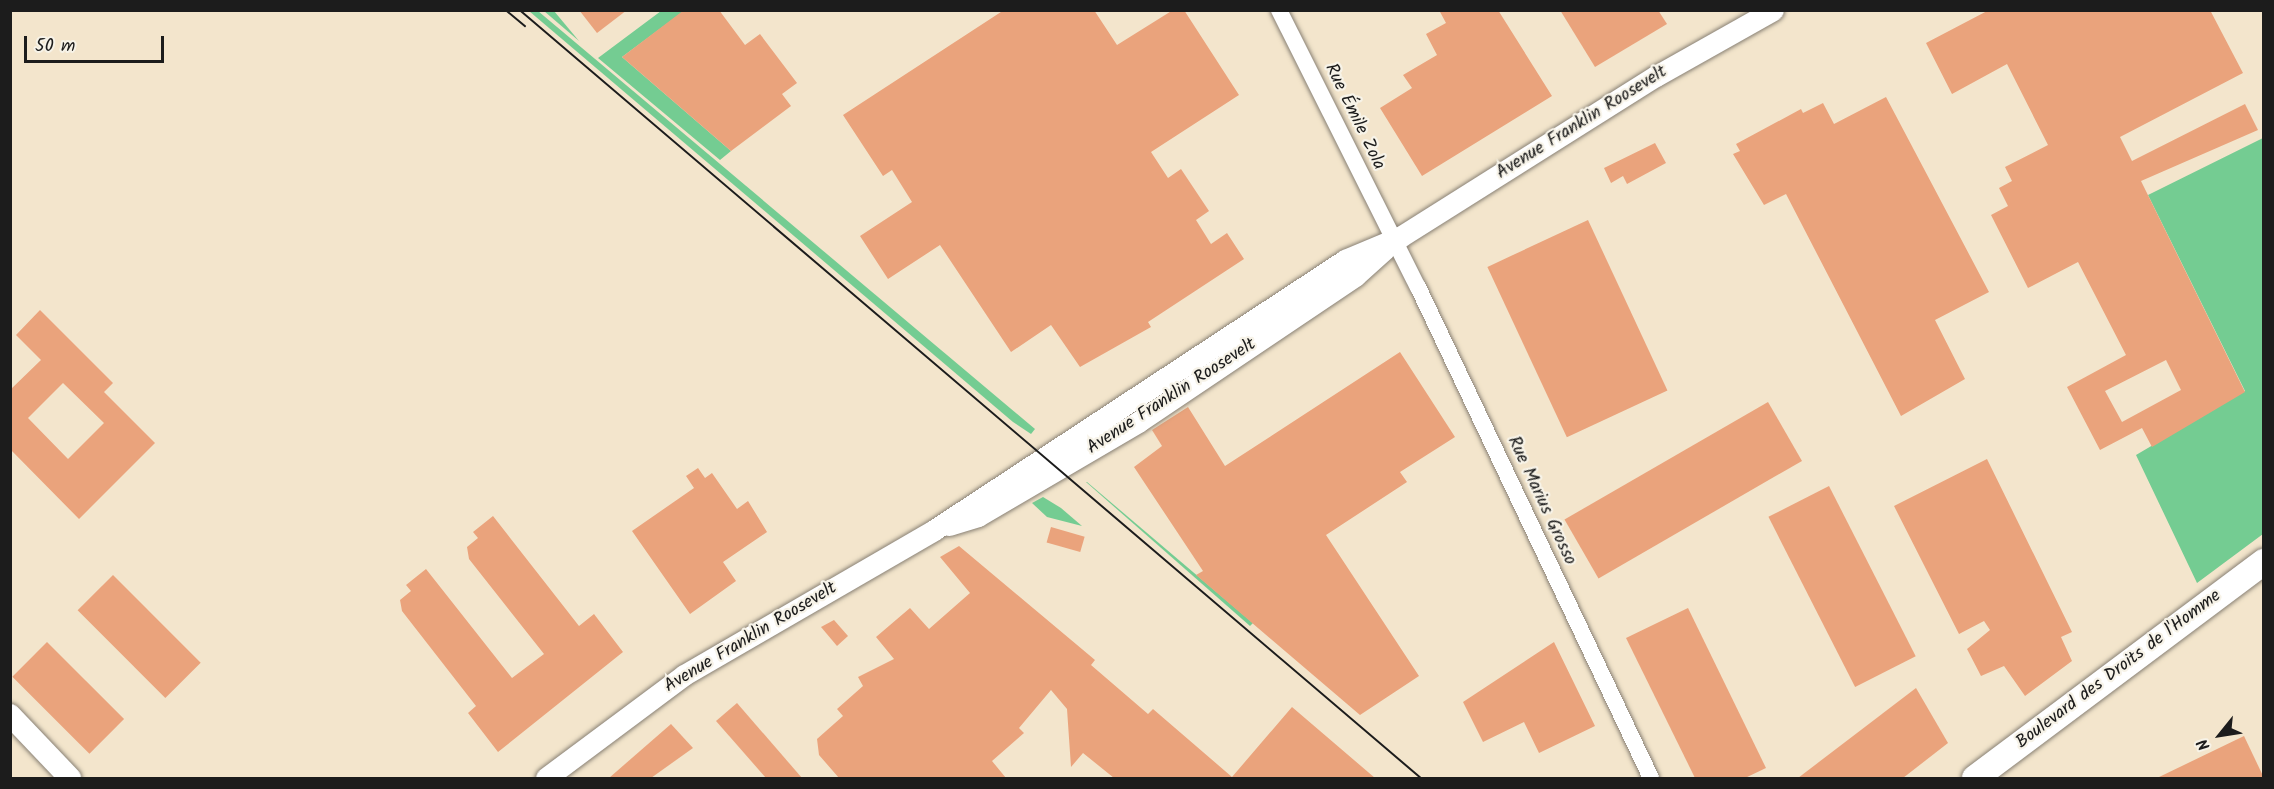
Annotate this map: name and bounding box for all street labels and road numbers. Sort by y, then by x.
street label: Rue Émile Zola [1319,60,1389,174]
street label: Avenue Franklin Roosevelt [1493,62,1671,184]
street label: Avenue Franklin Roosevelt [1083,334,1261,460]
street label: Rue Marius Grosso [1502,433,1580,569]
street label: Avenue Franklin Roosevelt [661,578,841,698]
street label: Boulevard des Droits de l'Homme [2012,586,2226,754]

